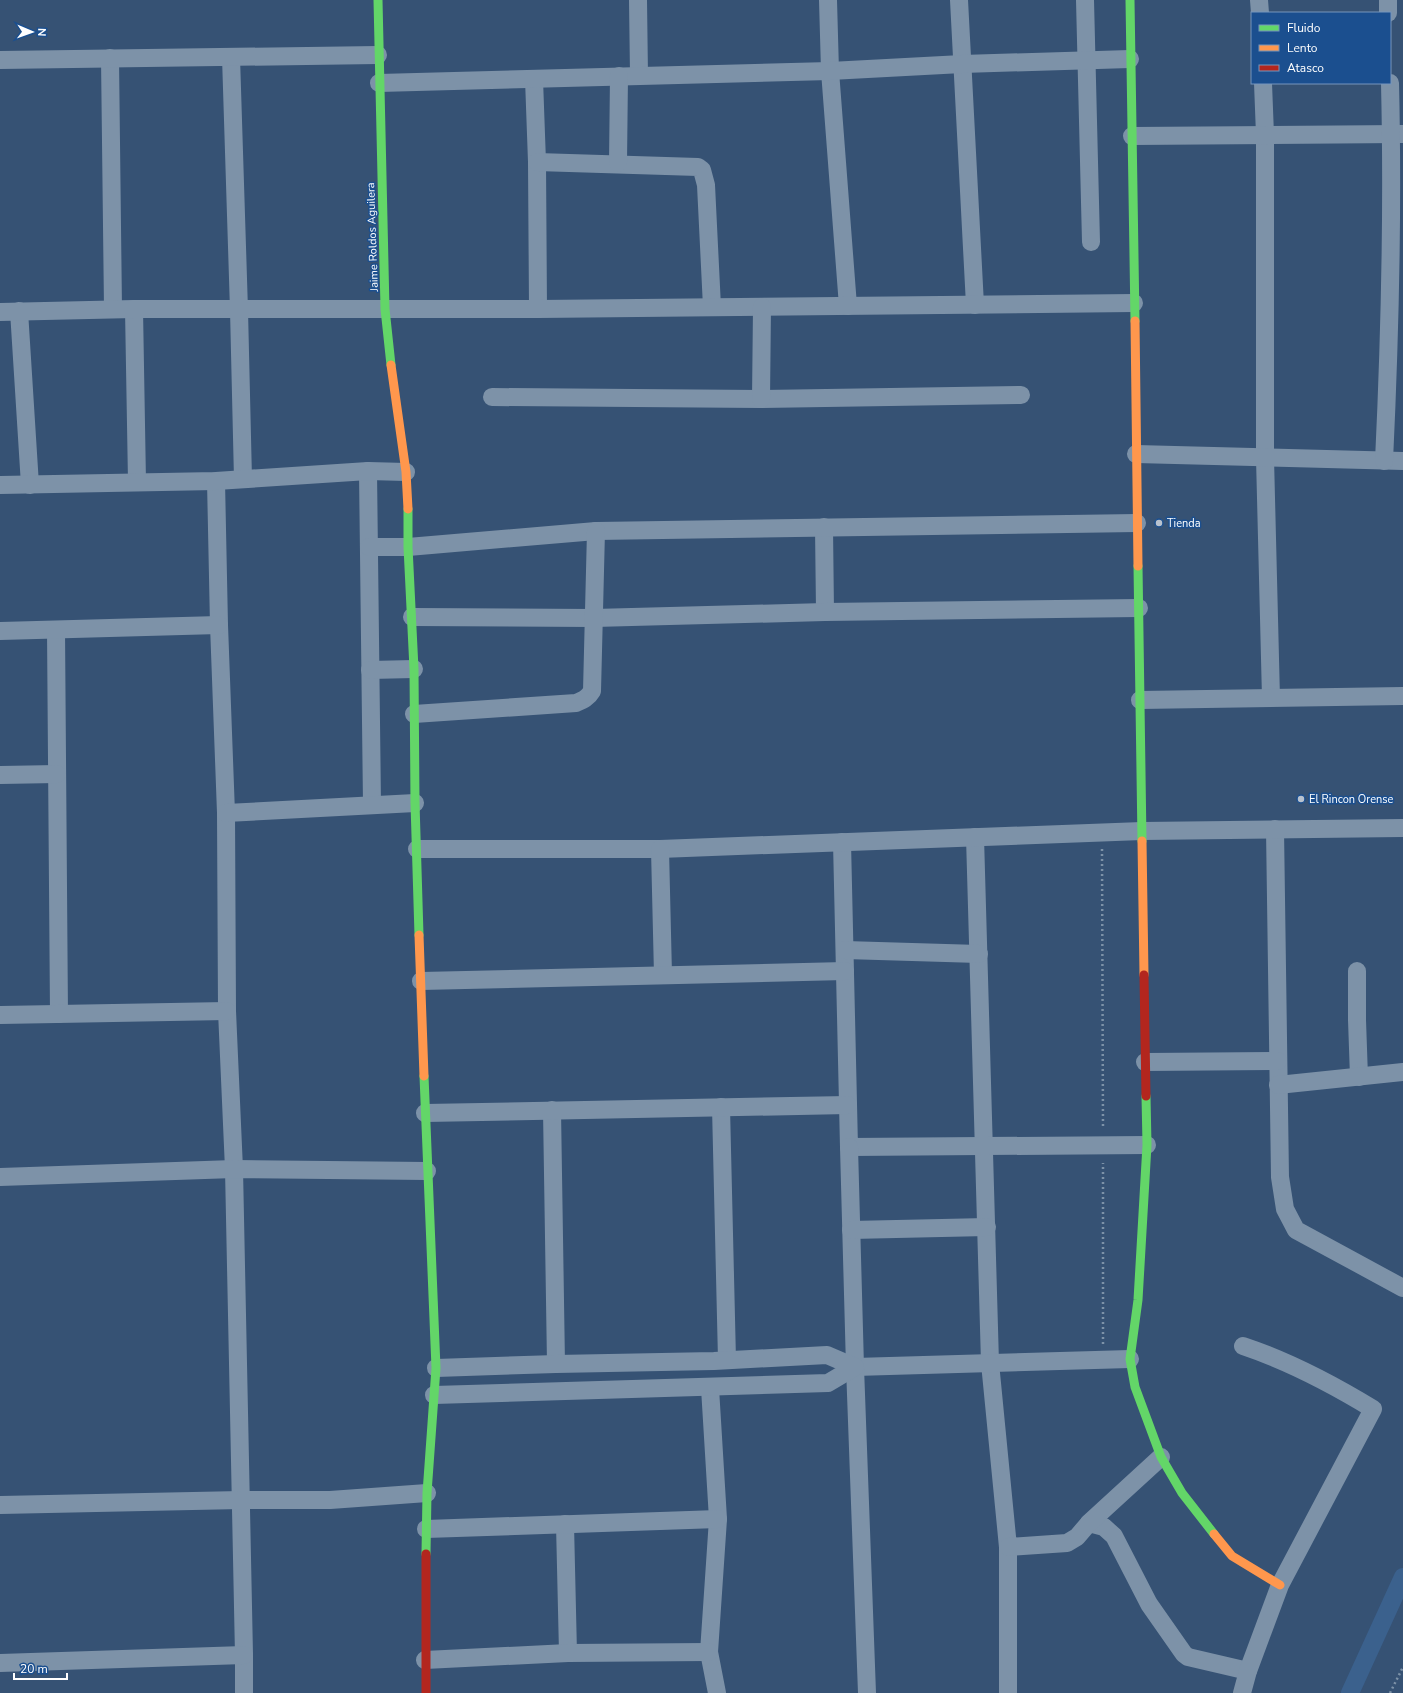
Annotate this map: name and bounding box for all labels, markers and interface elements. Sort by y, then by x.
north arrow [12,12,52,52]
legend [1251,12,1391,84]
text: Fluido [1287,20,1321,36]
text: N [34,28,49,37]
text: Lento [1287,40,1318,56]
text: Atasco [1287,60,1324,76]
street label: Jaime Roldos Aguilera [363,182,382,293]
place label: Tienda [1167,516,1201,531]
marker: Tienda [1154,518,1164,528]
place label: El Rincon Orense [1309,792,1394,807]
marker: El Rincon Orense [1296,794,1306,804]
scale bar [14,1655,67,1681]
text: 20 m [20,1661,48,1677]

